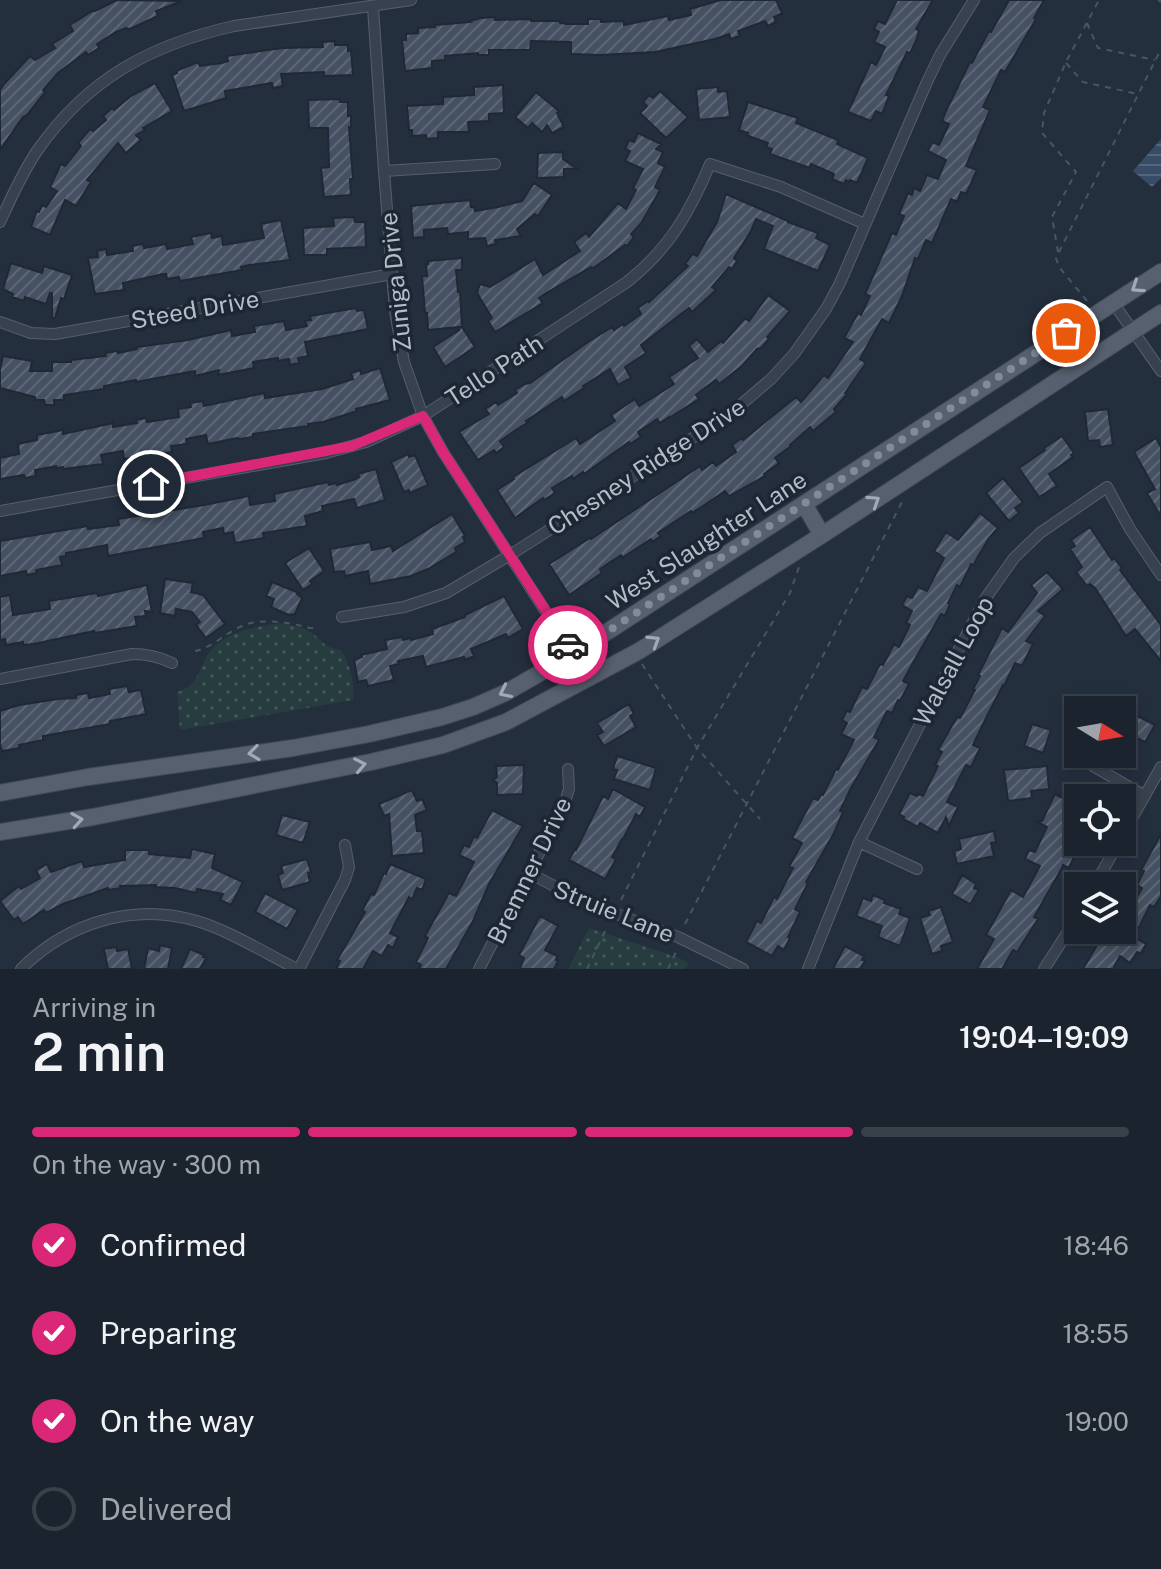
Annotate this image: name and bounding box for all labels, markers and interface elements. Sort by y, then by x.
street label: Zuniga Drive [374,211,416,353]
one-way arrow [1132,278,1146,293]
street label: Steed Drive [129,284,261,334]
pin [1032,299,1100,367]
icon: bag [1044,311,1088,355]
street label: Tello Path [440,328,548,412]
street label: Chesney Ridge Drive [542,392,750,540]
pin [117,450,185,518]
icon: home [129,462,173,506]
street label: West Slaughter Lane [601,465,811,615]
one-way arrow [865,496,879,511]
street label: Walsall Loop [907,592,999,730]
courier [528,605,608,685]
icon: car [546,623,590,667]
one-way arrow [645,636,660,651]
one-way arrow [499,682,514,698]
north arrow [1064,696,1136,768]
map controls [1064,696,1136,944]
one-way arrow [247,744,261,761]
one-way arrow [353,757,366,774]
button: locate [1064,784,1136,856]
street label: Bremner Drive [481,792,577,948]
one-way arrow [70,812,84,829]
button: layers [1064,872,1136,944]
street label: Struie Lane [550,874,678,948]
text: Arriving in [32,992,156,1023]
text: 19:04–19:09 [959,1019,1129,1055]
text: 2 min [32,1022,166,1083]
text: On the way · 300 m [32,1149,261,1180]
icon: check [32,1223,76,1267]
text: Confirmed [100,1227,246,1263]
text: 18:46 [1063,1230,1129,1261]
icon: check [32,1311,76,1355]
text: Preparing [100,1315,237,1351]
text: 18:55 [1062,1318,1129,1349]
icon: check [32,1399,76,1443]
text: On the way [100,1403,254,1439]
text: 19:00 [1065,1406,1129,1437]
text: Delivered [100,1491,232,1527]

